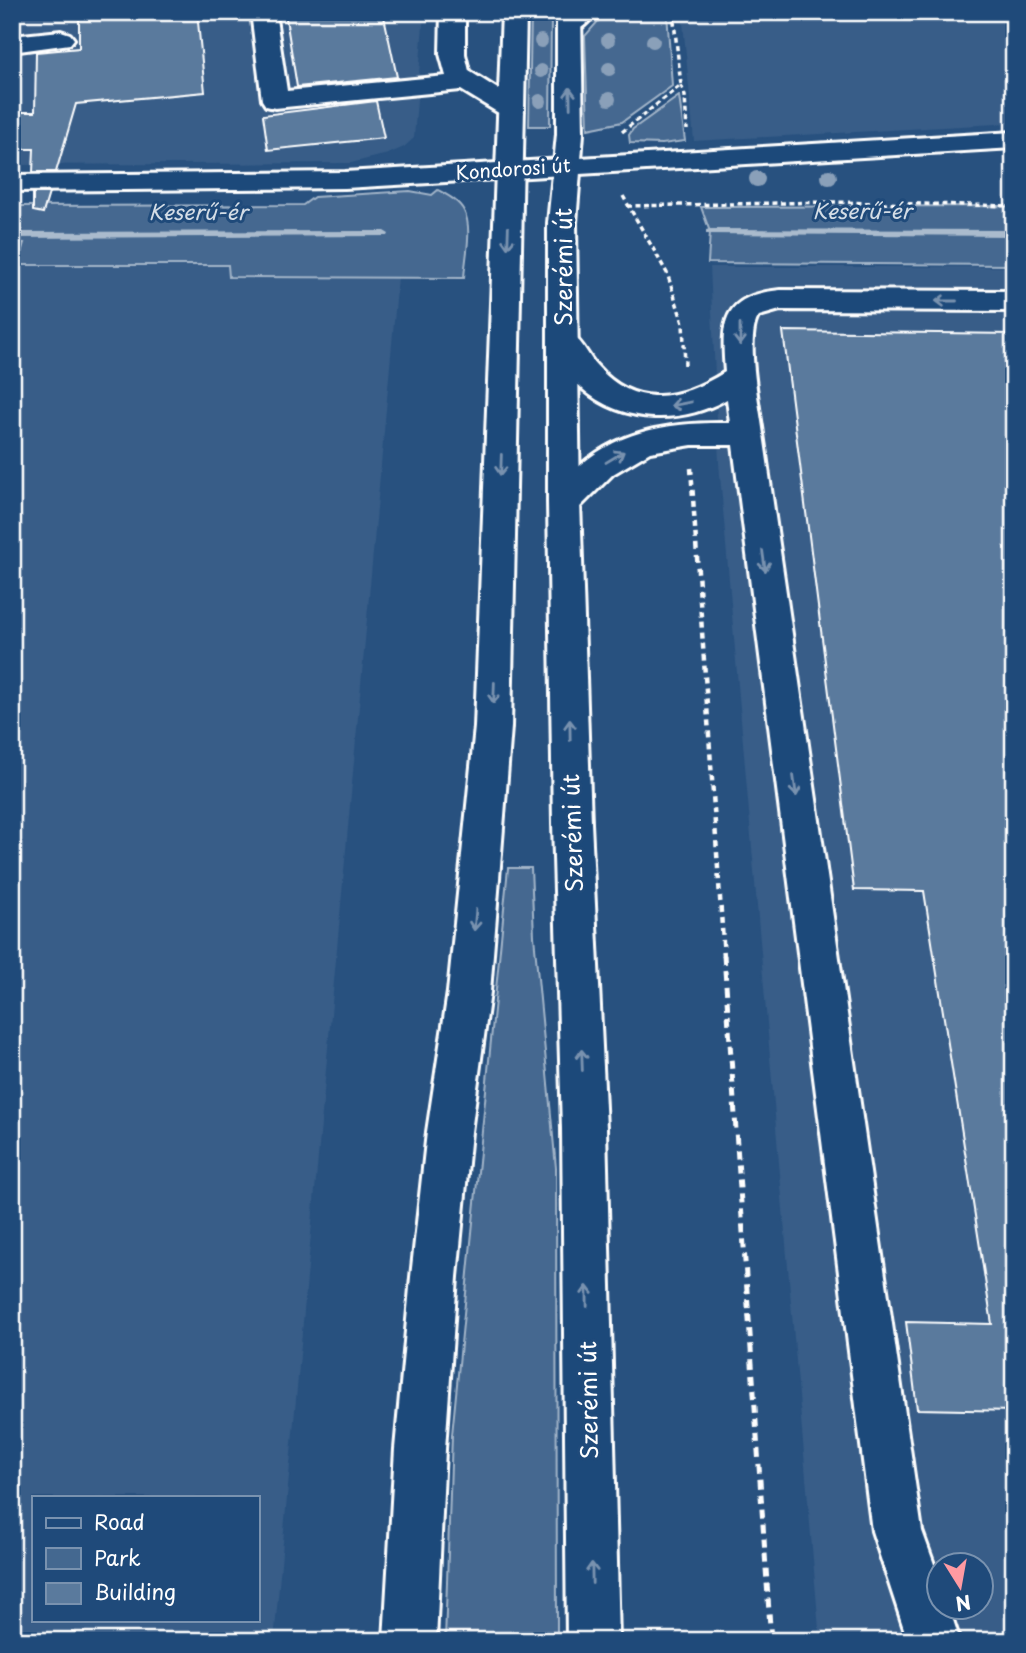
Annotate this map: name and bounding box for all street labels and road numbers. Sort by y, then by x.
street label: Kondorosi út [455,150,572,186]
street label: Szerémi út [545,208,580,326]
street label: Szerémi út [552,773,591,893]
street label: Szerémi út [569,1341,606,1459]

